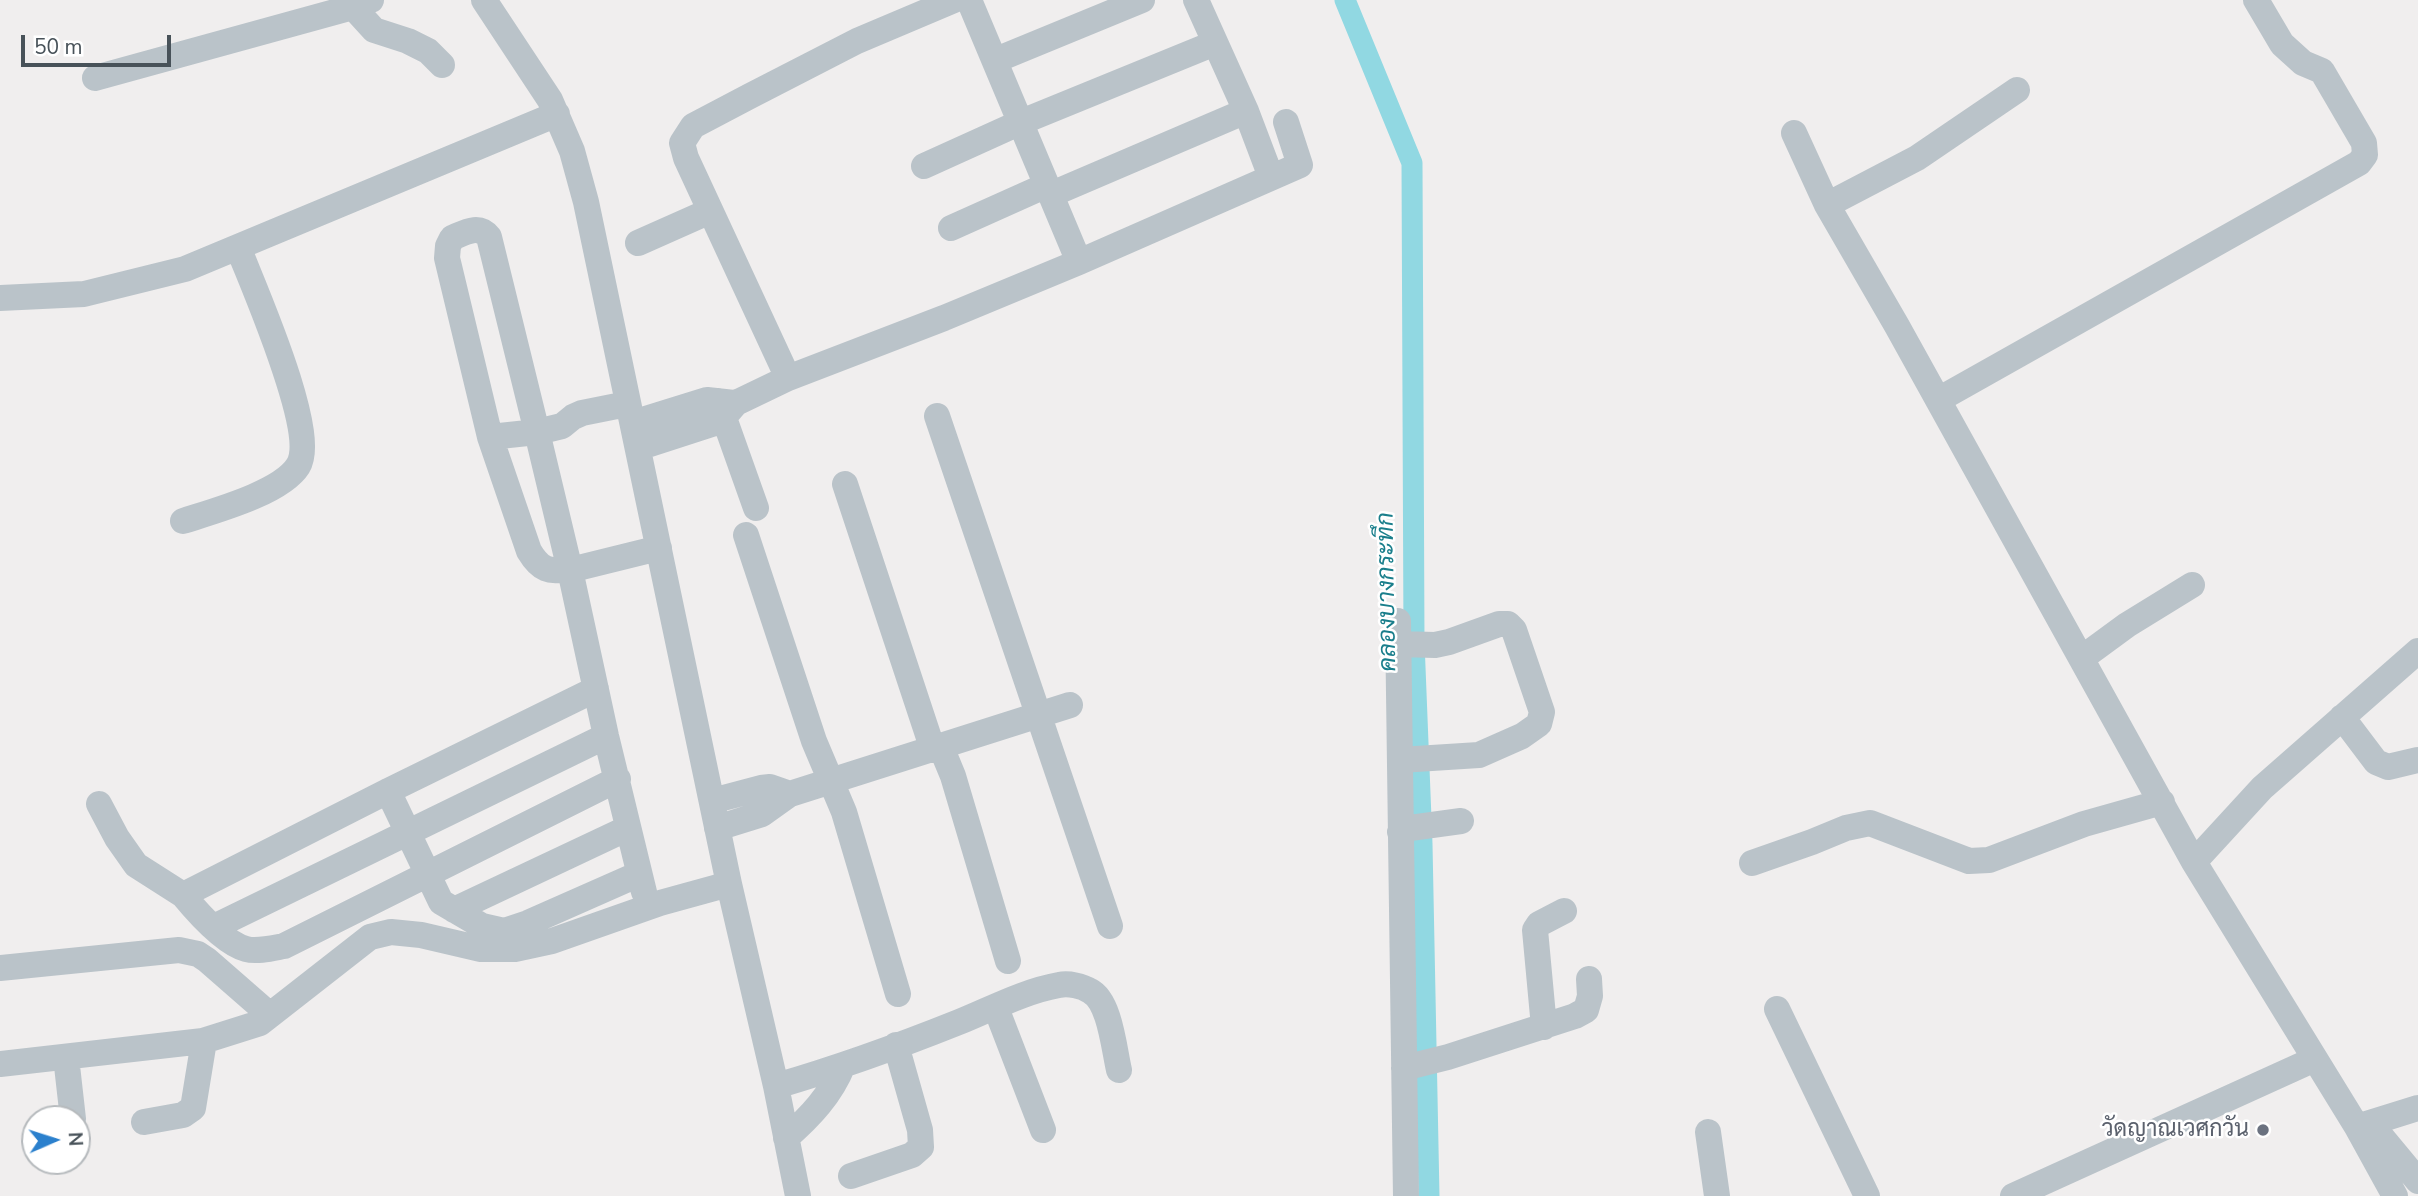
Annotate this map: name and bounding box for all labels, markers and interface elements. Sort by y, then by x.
scale bar [24,21,175,65]
text: 50 m [34,33,83,61]
water label: คลองบางกระทึก [1372,512,1404,672]
north arrow [21,1105,91,1175]
place label: วัดญาณเวศกวัน [2102,1116,2249,1144]
marker: วัดญาณเวศกวัน [2255,1122,2271,1138]
text: N [62,1131,88,1147]

